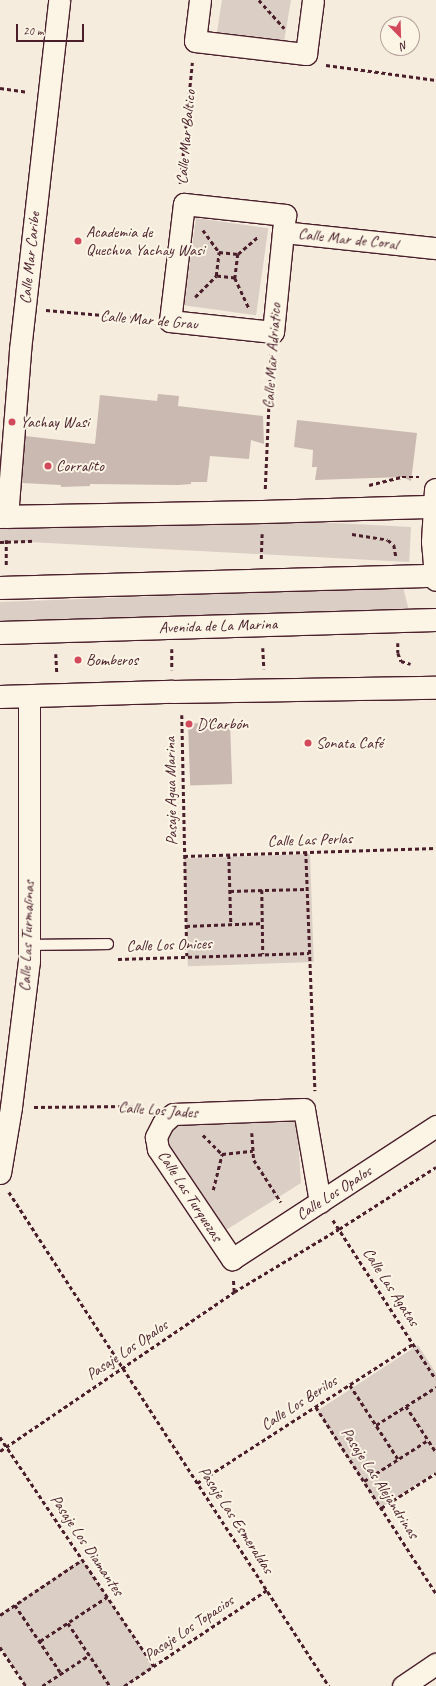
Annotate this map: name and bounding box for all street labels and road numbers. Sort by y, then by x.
street label: Calle Mar Baltico [172,89,200,185]
street label: Calle Mar Caribe [16,211,44,305]
street label: Calle Mar de Coral [297,224,399,254]
street label: Calle Mar Adriatico [259,302,285,410]
street label: Calle Mar de Grau [99,306,199,334]
street label: Avenida de La Marina [158,614,278,638]
street label: Pasaje Agua Marina [160,736,182,846]
street label: Calle Las Perlas [267,829,353,851]
street label: Calle Las Turmalinas [15,880,39,992]
street label: Calle Los Onices [126,934,212,956]
street label: Calle Los Jades [118,1098,198,1122]
street label: Calle Las Turquezas [154,1147,226,1245]
street label: Calle Los Opalos [293,1162,375,1224]
street label: Calle Las Agatas [358,1244,424,1330]
street label: Pasaje Los Opalos [82,1316,172,1384]
street label: Calle Los Berilos [257,1371,341,1435]
street label: Pasaje Las Alejandrinas [337,1424,423,1542]
street label: Pasaje Las Esmeraldas [194,1463,278,1577]
street label: Pasaje Los Diamantes [46,1491,128,1599]
street label: Pasaje Los Topacios [141,1591,237,1665]

